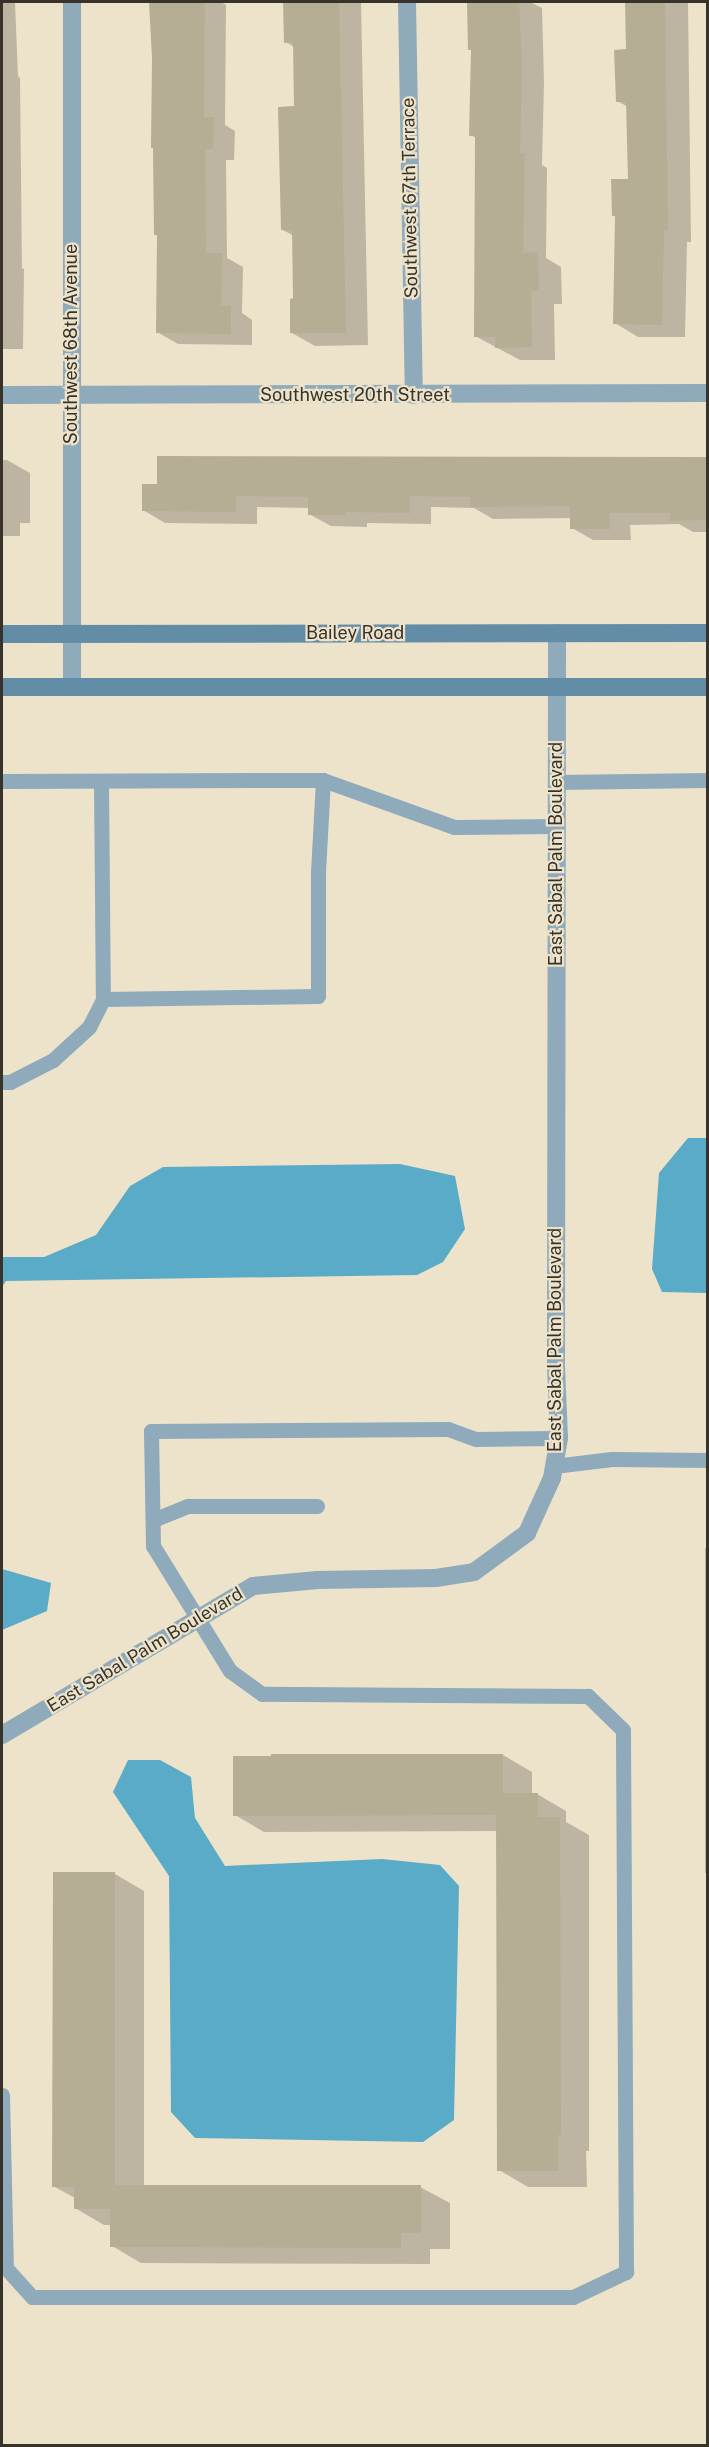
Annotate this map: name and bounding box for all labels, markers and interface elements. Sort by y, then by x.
street label: Southwest 67th Terrace [397,97,423,299]
street label: Southwest 68th Avenue [60,244,82,444]
street label: Southwest 20th Street [260,384,450,406]
street label: Bailey Road [306,622,404,644]
street label: East Sabal Palm Boulevard [545,742,567,966]
street label: East Sabal Palm Boulevard [544,1228,566,1452]
street label: East Sabal Palm Boulevard [43,1583,247,1717]

